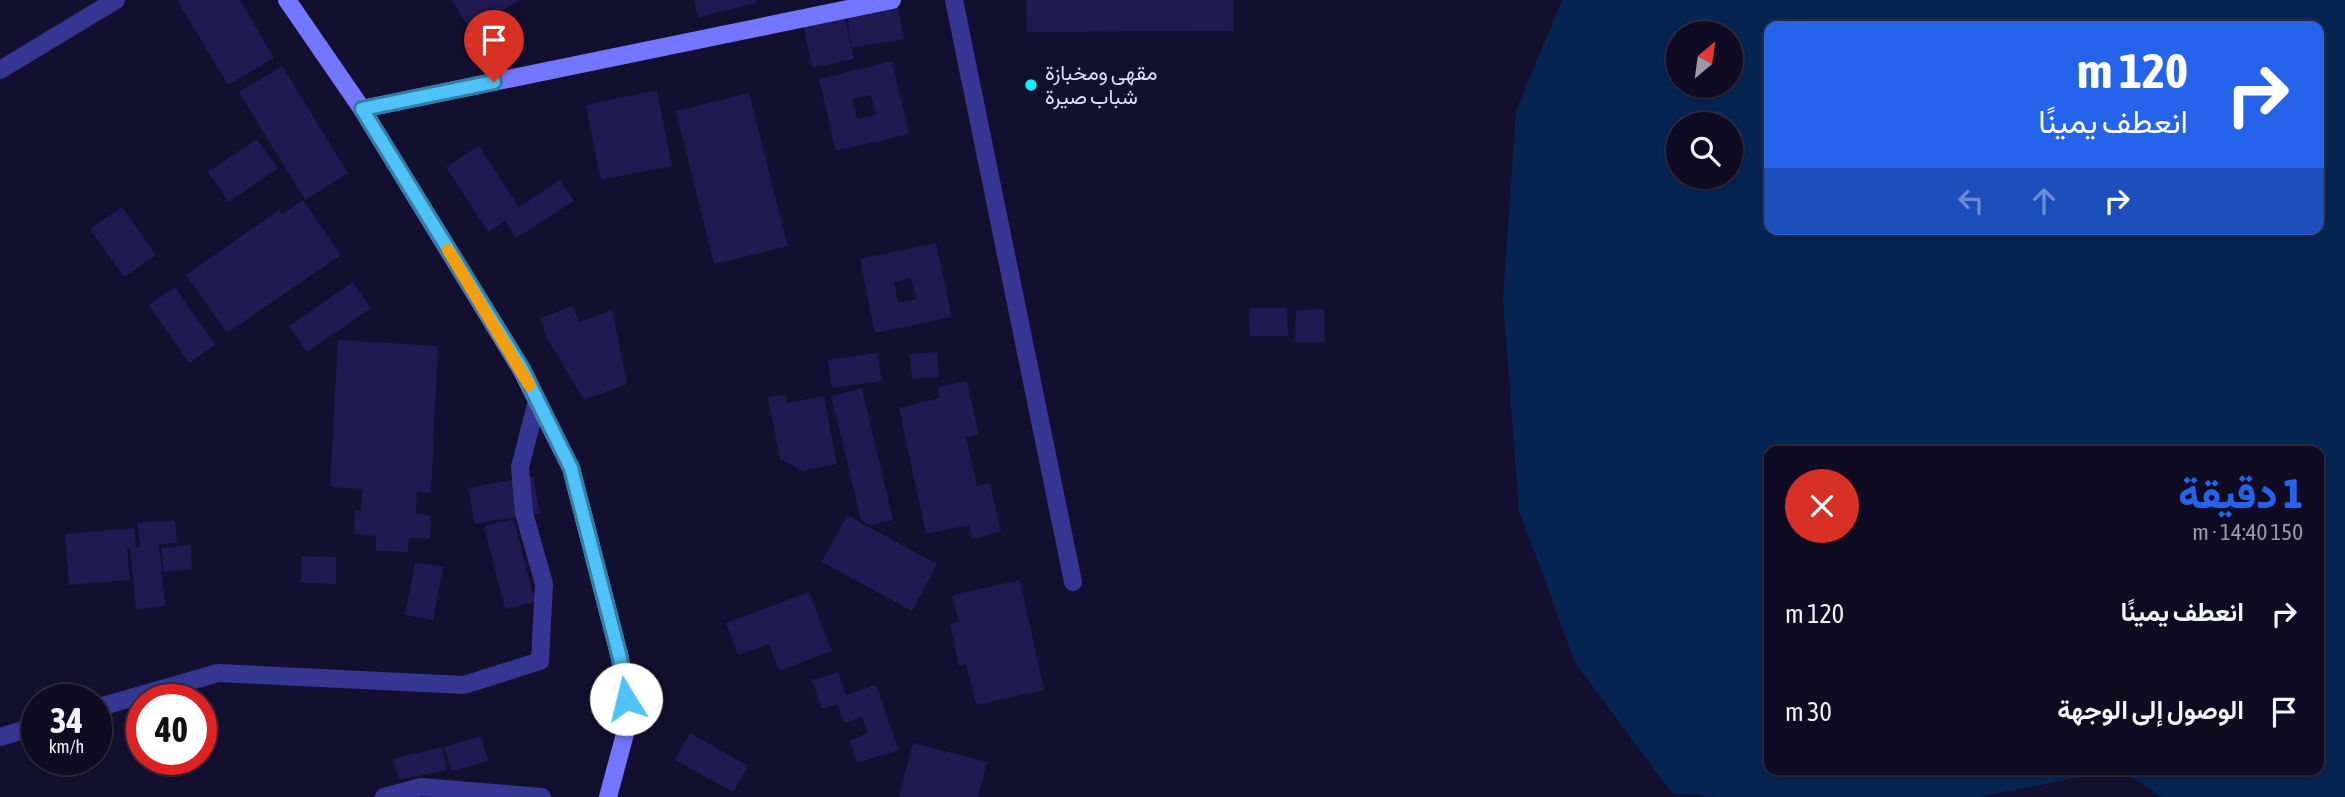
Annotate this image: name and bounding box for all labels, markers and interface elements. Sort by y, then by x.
pin [464,10,524,82]
icon: arrive [475,21,513,59]
north arrow [1666,21,1743,98]
map controls [1666,21,1743,189]
text: 120 m [2077,42,2188,98]
icon: right [2212,49,2303,140]
place label: مقهى ومخبازة شباب صيرة [1045,60,1157,110]
marker: مقهى ومخبازة شباب صيرة [1023,77,1039,93]
text: انعطف يمينًا [2038,103,2188,140]
button: search [1666,112,1743,189]
icon: left [1952,182,1990,220]
icon: ahead [2025,182,2063,220]
icon: right [2098,182,2136,220]
button: close [1785,469,1859,543]
text: 1 دقيقة [2178,469,2303,517]
text: 150 m · 14:40 [2192,519,2303,545]
icon: right [2265,595,2303,633]
text: انعطف يمينًا [2121,597,2244,627]
text: 120 m [1785,599,1844,629]
position arrow [589,662,663,736]
speed limit sign: 40 [126,684,217,775]
icon: arrive [2265,693,2303,731]
text: الوصول إلى الوجهة [2057,695,2244,725]
text: 30 m [1785,697,1832,727]
text: 34 [50,700,83,740]
text: km/h [49,736,84,757]

